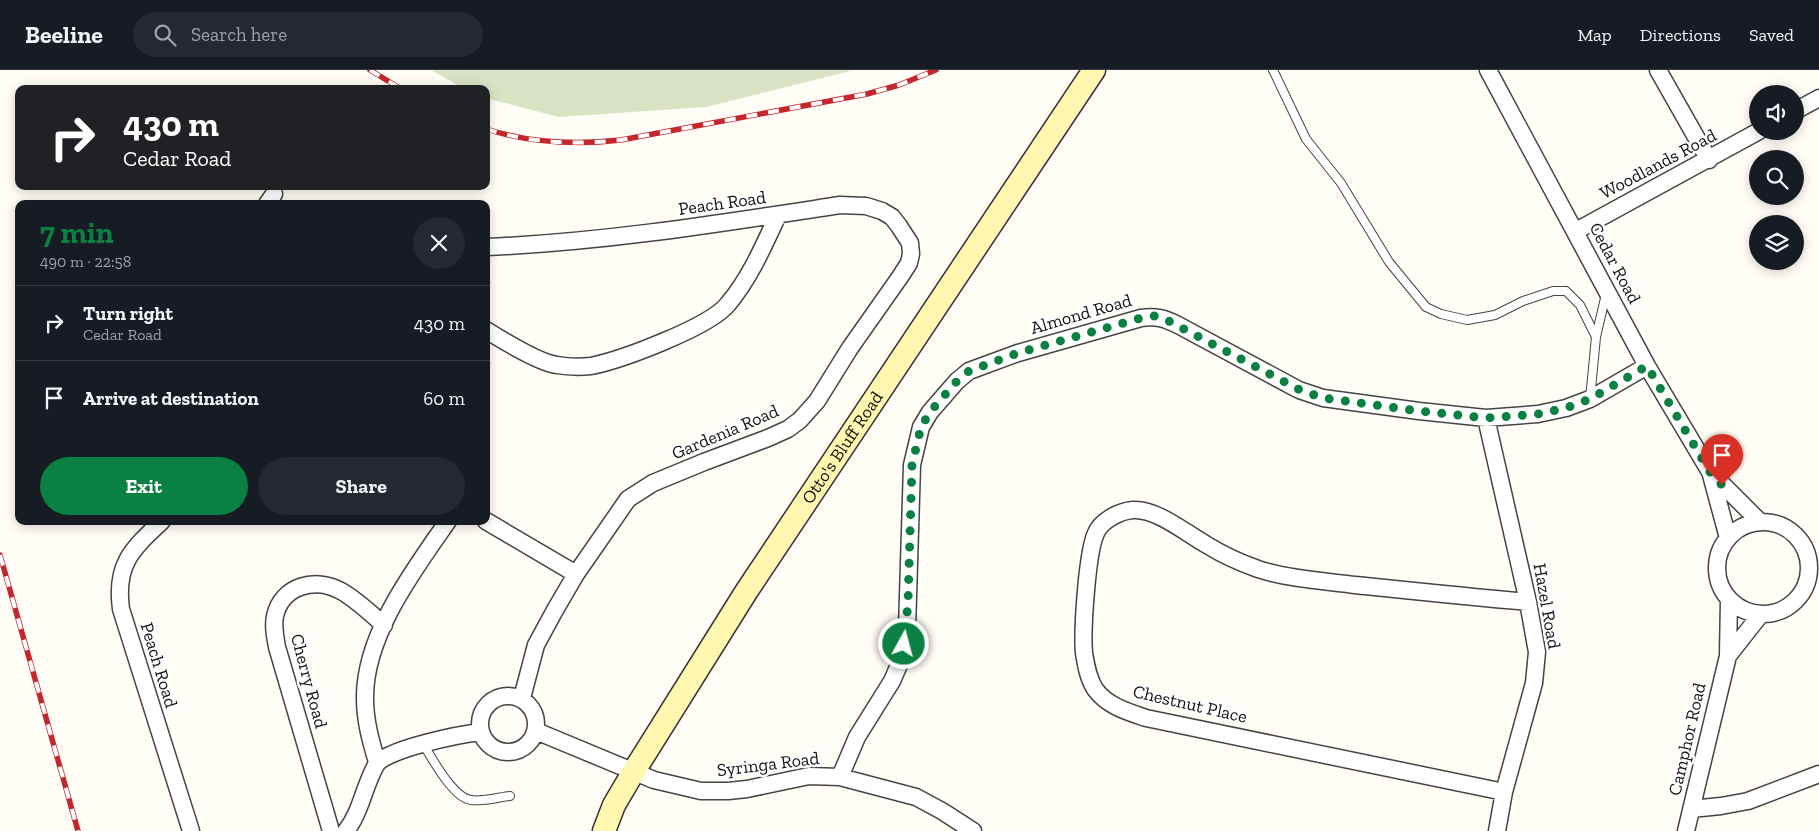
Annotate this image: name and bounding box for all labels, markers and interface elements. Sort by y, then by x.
search box [133,12,483,57]
text: Beeline [25,20,103,49]
icon: search [151,21,179,49]
text: Search here [191,23,287,46]
text: Map [1577,24,1612,46]
text: Directions [1640,24,1721,46]
text: Saved [1749,24,1794,46]
map controls [1749,85,1804,270]
button: sound [1749,85,1804,140]
text: 430 m [123,103,219,145]
icon: right [40,105,105,170]
street label: Woodlands Road [1596,124,1720,204]
text: Cedar Road [123,145,231,172]
button: search [1749,150,1804,205]
street label: Peach Road [677,186,767,220]
text: 7 min [40,215,114,251]
button: layers [1749,215,1804,270]
button: close [413,217,465,269]
street label: Cedar Road [1584,219,1646,307]
text: 490 m · 22:58 [40,252,131,271]
street label: Almond Road [1028,289,1134,339]
text: Turn right [83,302,173,325]
icon: right [40,309,68,337]
text: 430 m [414,312,465,335]
text: Cedar Road [83,325,162,344]
icon: arrive [40,384,68,412]
text: Arrive at destination [83,387,259,410]
text: 60 m [423,387,465,410]
street label: Otto's Bluff Road [797,387,888,508]
street label: Gardenia Road [668,400,782,464]
pin [1701,434,1743,485]
icon: arrive [1708,441,1736,469]
button: Exit [40,457,248,515]
button: Share [258,457,465,515]
street label: Hazel Road [1529,561,1565,651]
position arrow [877,617,929,669]
street label: Peach Road [136,620,182,710]
street label: Cherry Road [286,631,332,731]
street label: Chestnut Place [1131,680,1249,728]
street label: Camphor Road [1663,680,1711,798]
street label: Syringa Road [716,747,821,781]

